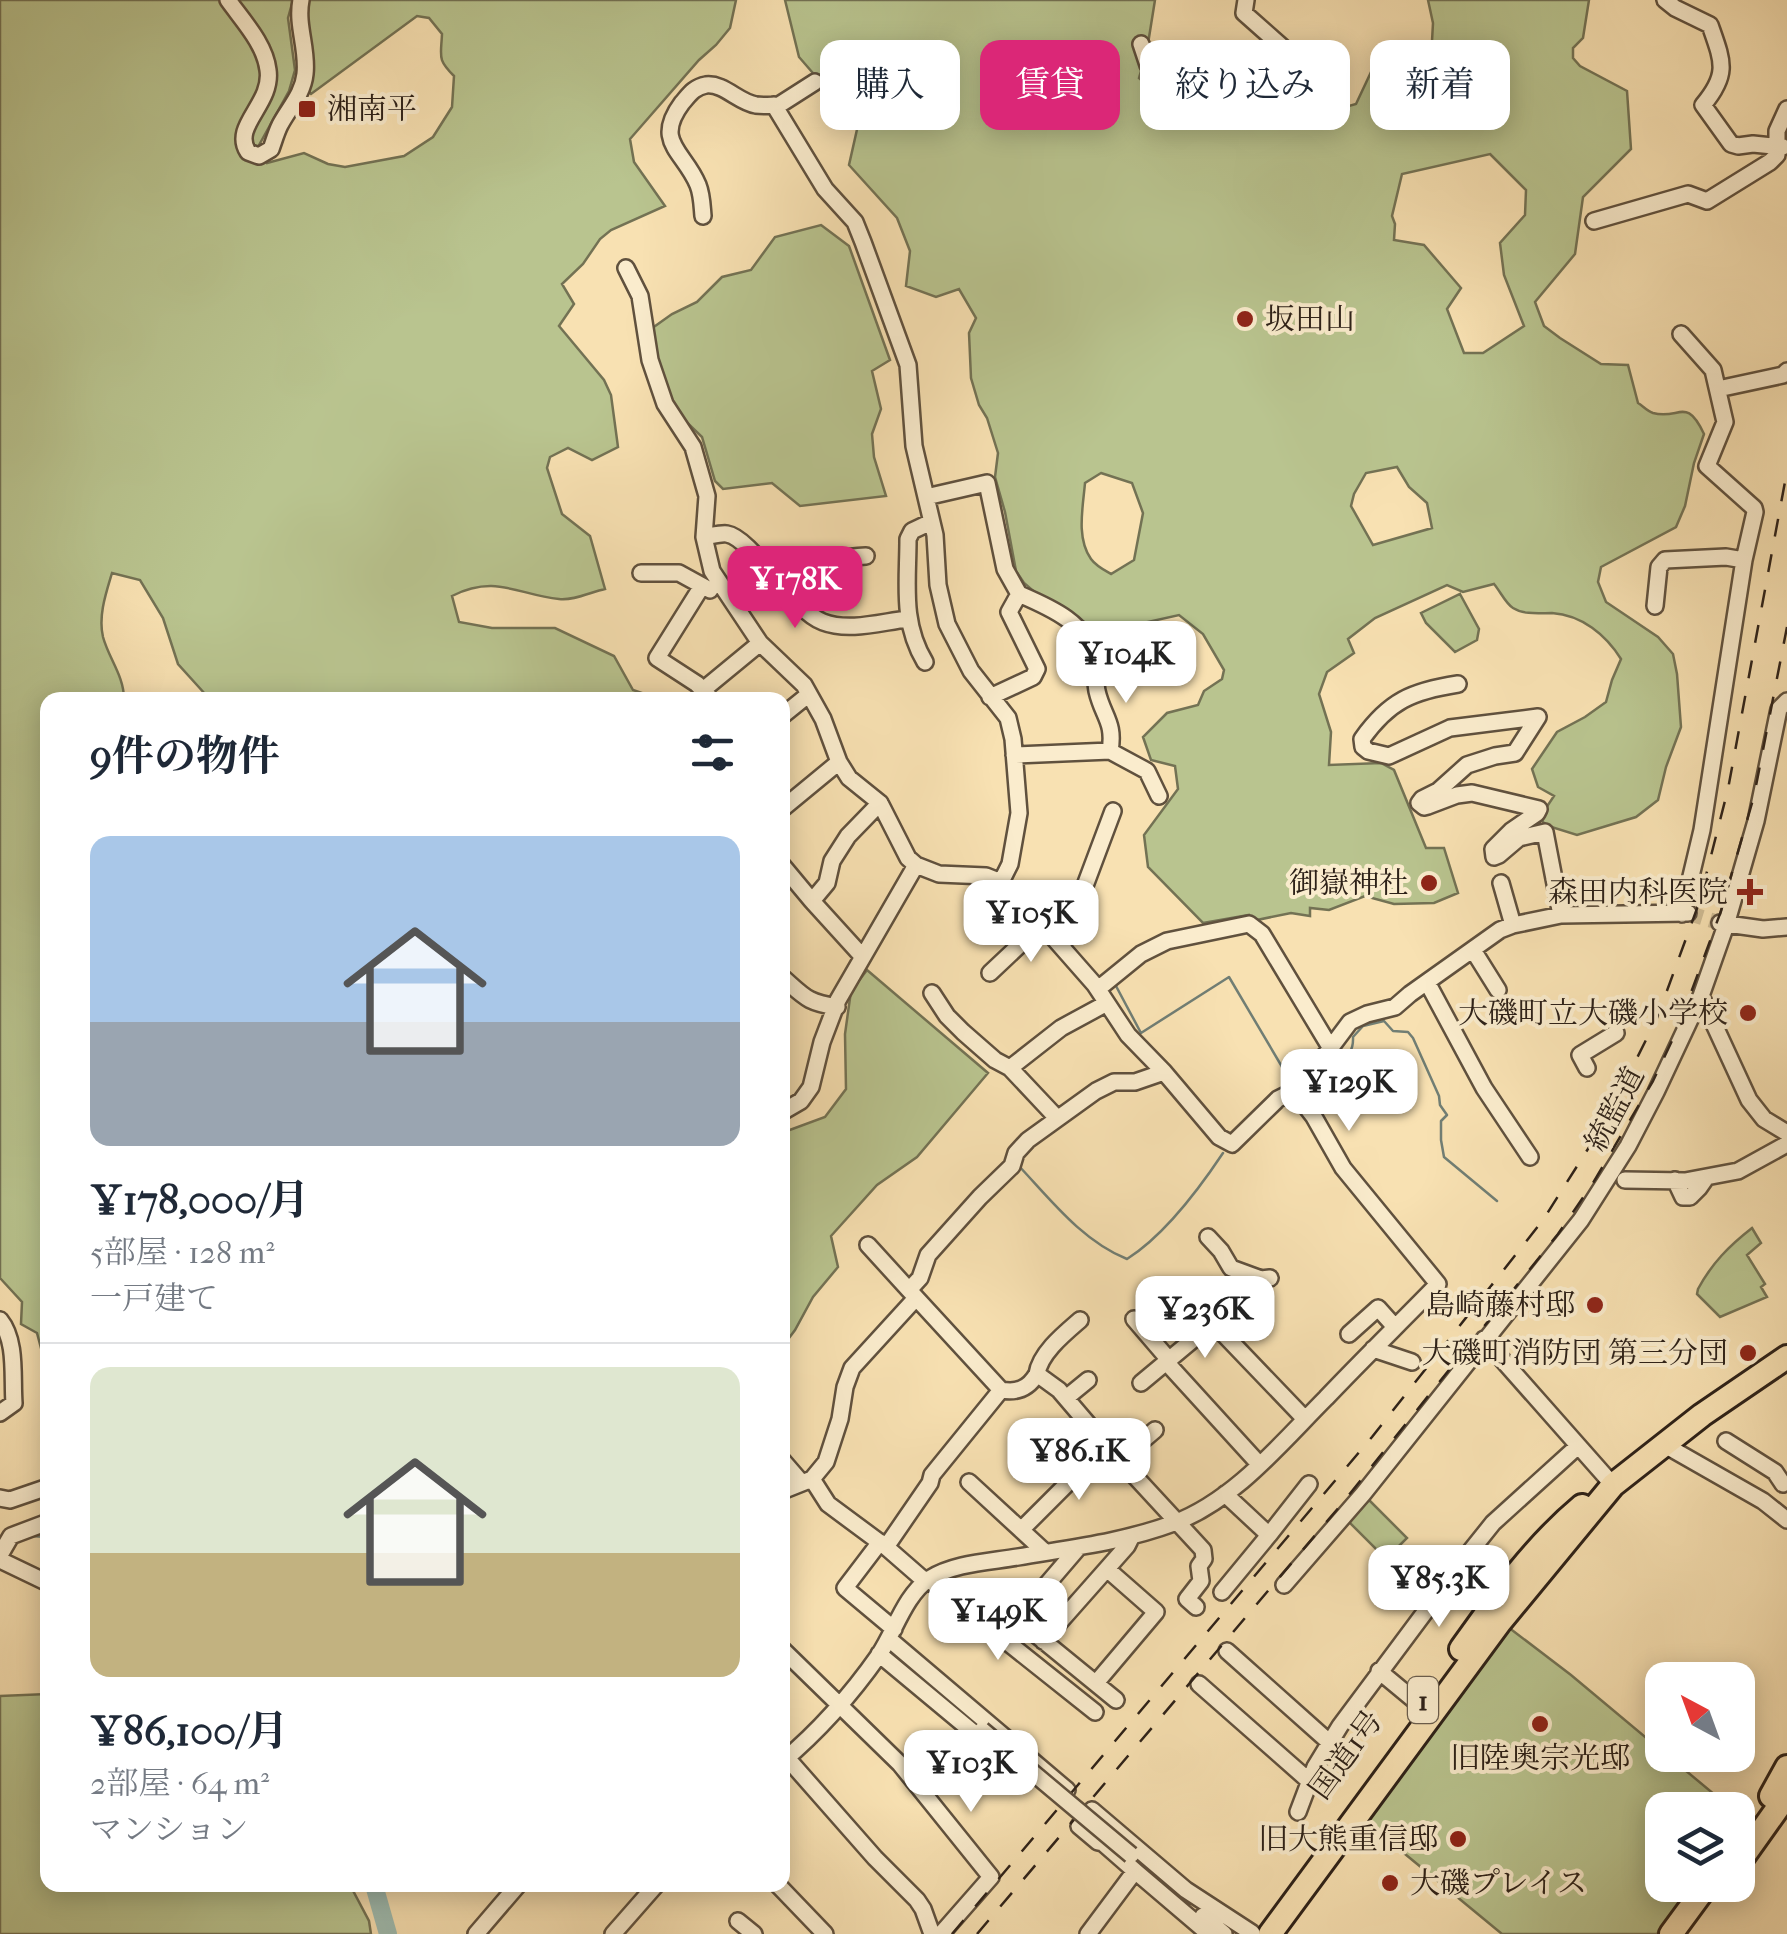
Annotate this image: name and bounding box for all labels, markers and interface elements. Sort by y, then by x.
chip: 購入 [820,40,960,130]
chip: 賃貸 [980,40,1120,130]
chip: 絞り込み [1140,40,1350,130]
chip: 新着 [1370,40,1510,130]
place label: 湘南平 [327,92,417,127]
marker: 湘南平 [296,98,318,120]
place label: 坂田山 [1265,302,1355,337]
marker: 坂田山 [1234,308,1256,330]
pin: ¥178K [725,546,865,631]
text: ¥178K [749,560,841,597]
pin: ¥104K [1056,621,1196,706]
text: ¥104K [1078,635,1174,672]
icon: filters [685,725,740,780]
text: 9件の物件 [90,732,280,781]
place label: 御嶽神社 [1289,866,1409,901]
marker: 御嶽神社 [1418,872,1440,894]
place label: 森田内科医院 [1548,875,1728,910]
marker: 森田内科医院 [1737,879,1763,905]
pin: ¥105K [961,880,1101,965]
text: ¥105K [986,894,1076,931]
icon: home [325,901,505,1081]
place label: 大磯町立大磯小学校 [1458,996,1728,1031]
marker: 大磯町立大磯小学校 [1737,1002,1759,1024]
pin: ¥129K [1279,1049,1419,1134]
street label: 統監道 [1578,1061,1652,1157]
text: ¥129K [1303,1063,1395,1100]
text: ¥178,000/月 [90,1176,309,1225]
text: 5部屋 · 128 m² [90,1234,274,1271]
pin: ¥236K [1135,1276,1275,1361]
text: 一戸建て [90,1280,218,1317]
place label: 島崎藤村邸 [1425,1288,1575,1323]
text: ¥236K [1157,1290,1253,1327]
marker: 島崎藤村邸 [1584,1294,1606,1316]
place label: 大磯町消防団 第三分団 [1422,1336,1728,1371]
marker: 大磯町消防団 第三分団 [1737,1342,1759,1364]
pin: ¥86.1K [998,1418,1160,1503]
icon: home [325,1432,505,1612]
text: ¥86.1K [1029,1432,1129,1469]
pin: ¥85.3K [1358,1545,1520,1630]
text: ¥85.3K [1390,1559,1488,1596]
pin: ¥149K [928,1578,1068,1663]
text: ¥149K [950,1592,1046,1629]
north arrow [1645,1662,1755,1772]
map controls [1645,1662,1755,1902]
road number: 1 [1408,1677,1438,1723]
street label: 国道1号 [1302,1704,1390,1806]
text: ¥86,100/月 [90,1707,289,1756]
marker: 旧陸奥宗光邸 [1529,1713,1551,1735]
pin: ¥103K [901,1730,1041,1815]
place label: 旧陸奥宗光邸 [1450,1741,1630,1776]
text: ¥103K [926,1744,1016,1781]
text: 2部屋 · 64 m² [90,1765,269,1802]
button: layers [1645,1792,1755,1902]
text: マンション [90,1811,249,1848]
place label: 旧大熊重信邸 [1258,1822,1438,1857]
marker: 旧大熊重信邸 [1447,1828,1469,1850]
place label: 大磯プレイス [1410,1866,1587,1901]
marker: 大磯プレイス [1379,1872,1401,1894]

